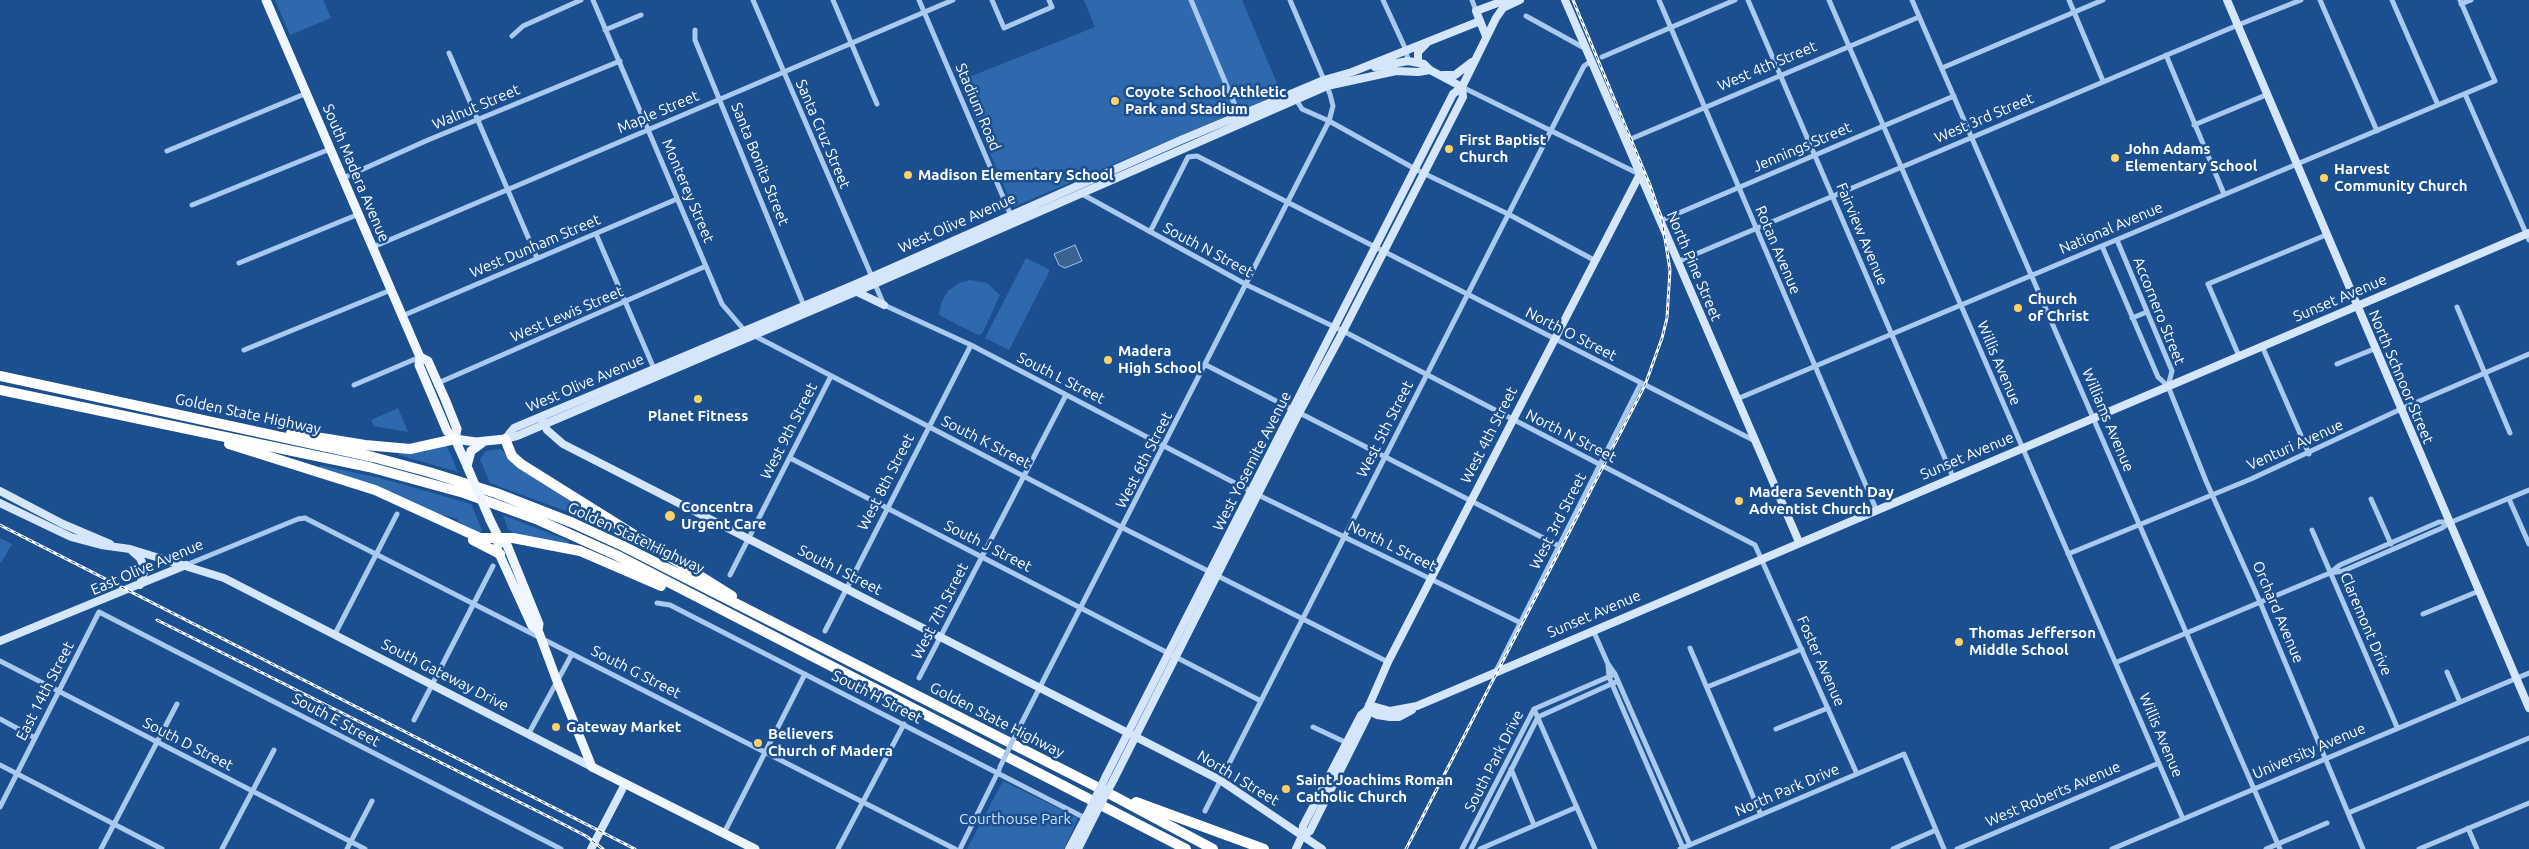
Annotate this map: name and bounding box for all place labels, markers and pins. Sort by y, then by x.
place label: Coyote School Athletic Park and Stadium [1125,83,1286,118]
marker: Coyote School Athletic Park and Stadium [1109,95,1121,107]
place label: First Baptist Church [1459,131,1546,166]
place label: John Adams Elementary School [2125,140,2257,175]
marker: First Baptist Church [1443,143,1455,155]
marker: John Adams Elementary School [2109,152,2121,164]
place label: Harvest Community Church [2334,160,2467,195]
place label: Madison Elementary School [918,166,1113,184]
marker: Madison Elementary School [902,169,914,181]
marker: Harvest Community Church [2318,172,2330,184]
place label: Church of Christ [2028,290,2089,325]
marker: Church of Christ [2012,302,2024,314]
place label: Madera High School [1118,342,1201,377]
marker: Madera High School [1102,354,1114,366]
marker: Planet Fitness [692,393,704,405]
place label: Planet Fitness [648,407,748,425]
place label: Madera Seventh Day Adventist Church [1749,483,1894,518]
marker: Madera Seventh Day Adventist Church [1733,495,1745,507]
place label: Concentra Urgent Care [681,498,766,533]
marker: Concentra Urgent Care [663,509,677,523]
place label: Thomas Jefferson Middle School [1969,624,2096,659]
marker: Thomas Jefferson Middle School [1953,636,1965,648]
place label: Gateway Market [566,718,681,736]
marker: Gateway Market [550,721,562,733]
place label: Believers Church of Madera [768,725,893,760]
marker: Believers Church of Madera [752,737,764,749]
place label: Saint Joachims Roman Catholic Church [1296,771,1453,806]
marker: Saint Joachims Roman Catholic Church [1280,783,1292,795]

